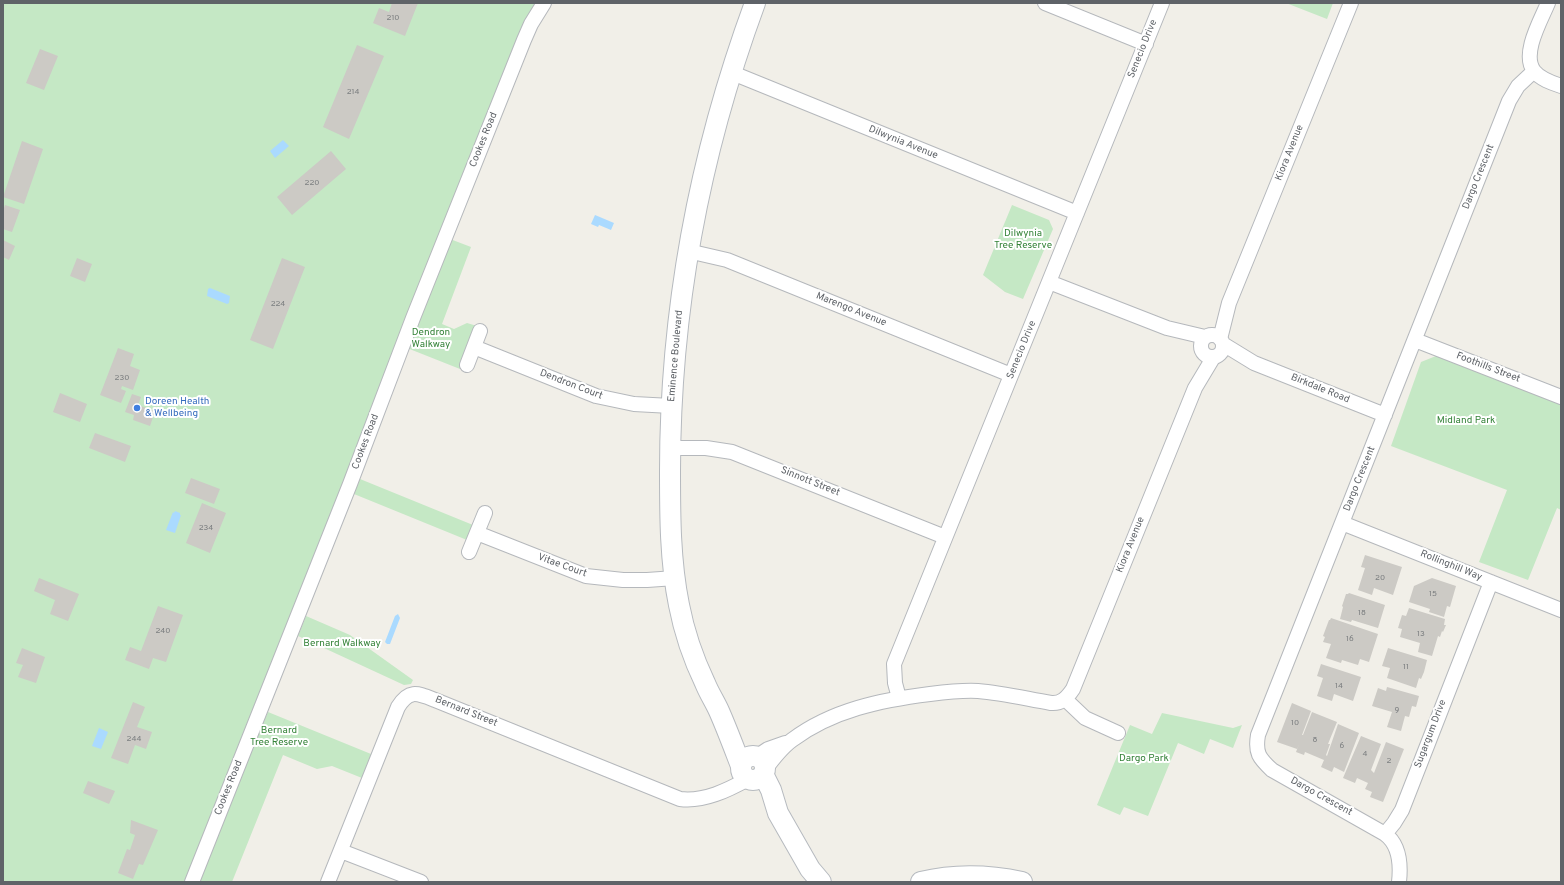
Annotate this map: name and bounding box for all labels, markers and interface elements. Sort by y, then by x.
house number: 210 [386,13,400,23]
street label: Senecio Drive [1126,18,1160,80]
house number: 214 [347,87,359,97]
street label: Cookes Road [468,111,500,169]
street label: Kiora Avenue [1273,123,1307,183]
street label: Dilwynia Avenue [867,124,939,162]
street label: Dargo Crescent [1461,143,1497,211]
house number: 220 [305,178,319,188]
park label: Dilwynia Tree Reserve [994,228,1052,252]
street label: Marengo Avenue [814,290,888,330]
house number: 224 [271,299,285,309]
street label: Eminence Boulevard [666,310,686,402]
street label: Senecio Drive [1005,319,1039,381]
park label: Dendron Walkway [412,327,450,350]
street label: Foothills Street [1454,350,1522,386]
street label: Dendron Court [538,368,604,402]
street label: Birkdale Road [1289,372,1351,406]
house number: 230 [115,373,129,383]
place label: Doreen Health & Wellbeing [145,396,209,420]
marker: Doreen Health & Wellbeing [132,403,142,413]
street label: Cookes Road [350,413,382,471]
park label: Midland Park [1437,415,1495,427]
street label: Dargo Crescent [1342,445,1378,513]
street label: Sinnott Street [779,465,841,499]
street label: Kiora Avenue [1114,515,1148,575]
house number: 234 [199,523,213,533]
street label: Rollinghill Way [1418,548,1484,584]
street label: Vitae Court [536,552,588,580]
house number: 20 [1375,573,1385,583]
house number: 15 [1429,589,1437,599]
house number: 18 [1358,608,1366,618]
house number: 240 [156,626,170,636]
house number: 13 [1417,629,1425,639]
house number: 16 [1346,634,1354,644]
park label: Bernard Walkway [303,638,381,650]
house number: 11 [1403,662,1409,672]
house number: 14 [1335,681,1343,691]
street label: Bernard Street [433,694,499,730]
street label: Sugargum Drive [1412,698,1450,770]
house number: 9 [1395,705,1399,715]
house number: 10 [1291,718,1299,728]
park label: Bernard Tree Reserve [250,725,308,748]
house number: 244 [127,734,141,744]
house number: 8 [1313,735,1317,745]
house number: 6 [1340,741,1344,751]
house number: 4 [1363,749,1367,759]
park label: Dargo Park [1119,753,1169,765]
house number: 2 [1387,756,1391,766]
street label: Cookes Road [213,759,245,817]
street label: Dargo Crescent [1288,775,1354,819]

